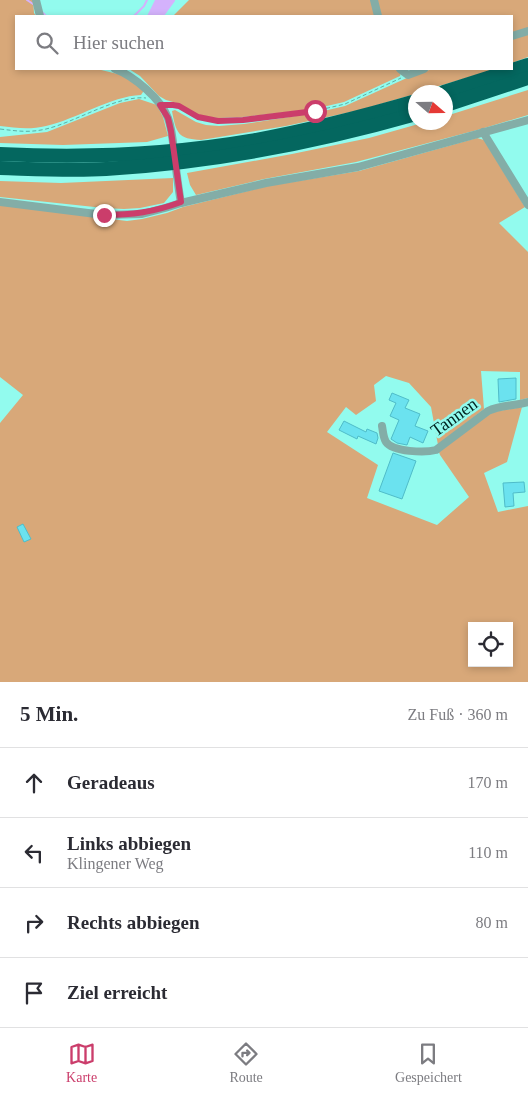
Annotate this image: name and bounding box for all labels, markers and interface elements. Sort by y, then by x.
search box [15,15,513,70]
icon: search [33,29,61,57]
text: Hier suchen [73,32,164,53]
north arrow [408,85,453,130]
route start [304,100,327,123]
route end [93,204,116,227]
street label: Tannen [427,393,481,441]
map controls [468,622,513,667]
button: locate [468,622,513,667]
text: 5 Min. [20,702,78,726]
text: Zu Fuß · 360 m [408,706,508,723]
icon: ahead [20,769,48,797]
text: Geradeaus [67,772,155,793]
text: 170 m [468,774,508,791]
text: Links abbiegen [67,833,191,854]
icon: left [20,839,48,867]
text: 110 m [468,844,508,861]
text: Klingener Weg [67,855,164,872]
icon: right [20,909,48,937]
text: Rechts abbiegen [67,912,199,933]
text: 80 m [476,914,508,931]
icon: arrive [20,979,48,1007]
text: Ziel erreicht [67,982,167,1003]
tab: Karte [66,1040,97,1086]
tab: Route [229,1040,263,1086]
tab: Gespeichert [395,1040,462,1086]

